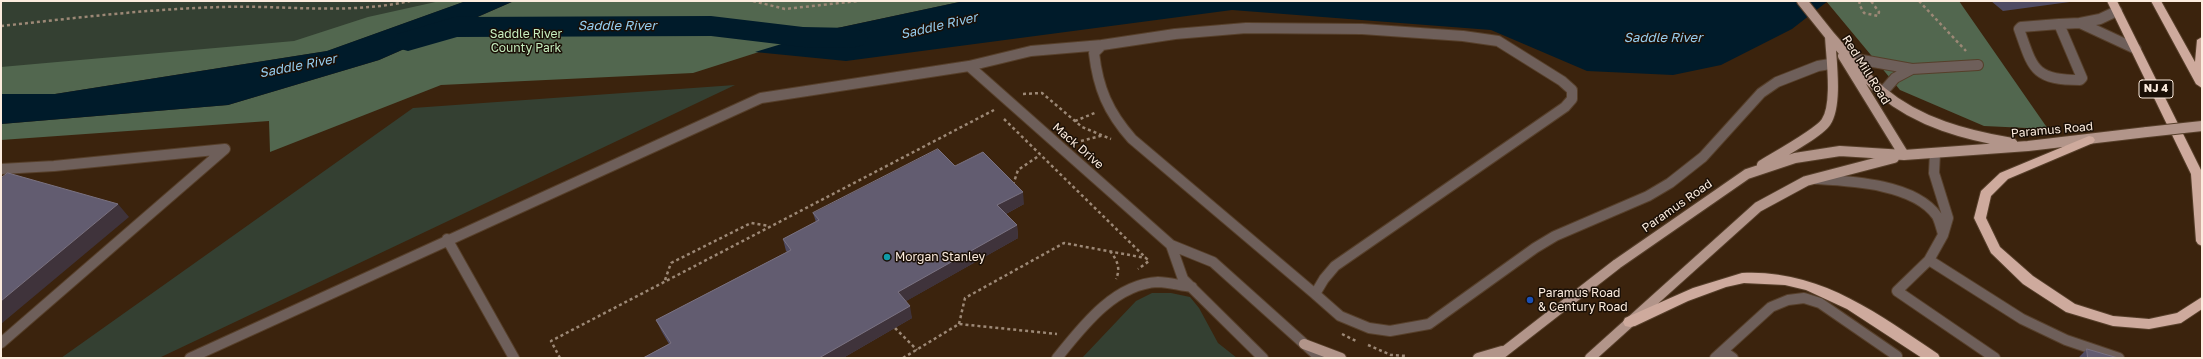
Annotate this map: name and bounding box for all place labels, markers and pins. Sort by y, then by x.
place label: Morgan Stanley [895,250,985,264]
marker: Morgan Stanley [882,252,892,262]
place label: Paramus Road & Century Road [1538,286,1628,314]
marker: Paramus Road & Century Road [1525,295,1535,305]

